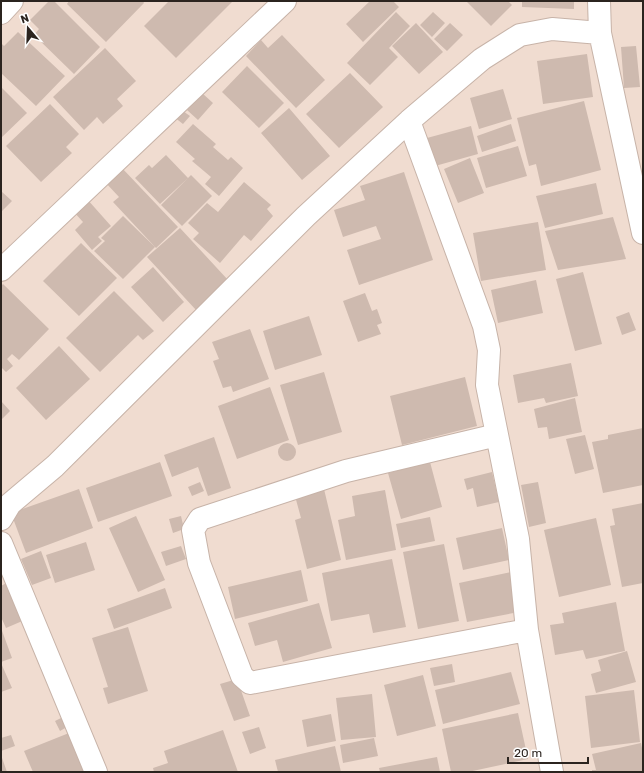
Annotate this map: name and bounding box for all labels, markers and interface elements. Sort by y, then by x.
north arrow [8,8,48,48]
text: N [19,12,31,26]
scale bar [508,739,588,765]
text: 20 m [514,746,542,760]

